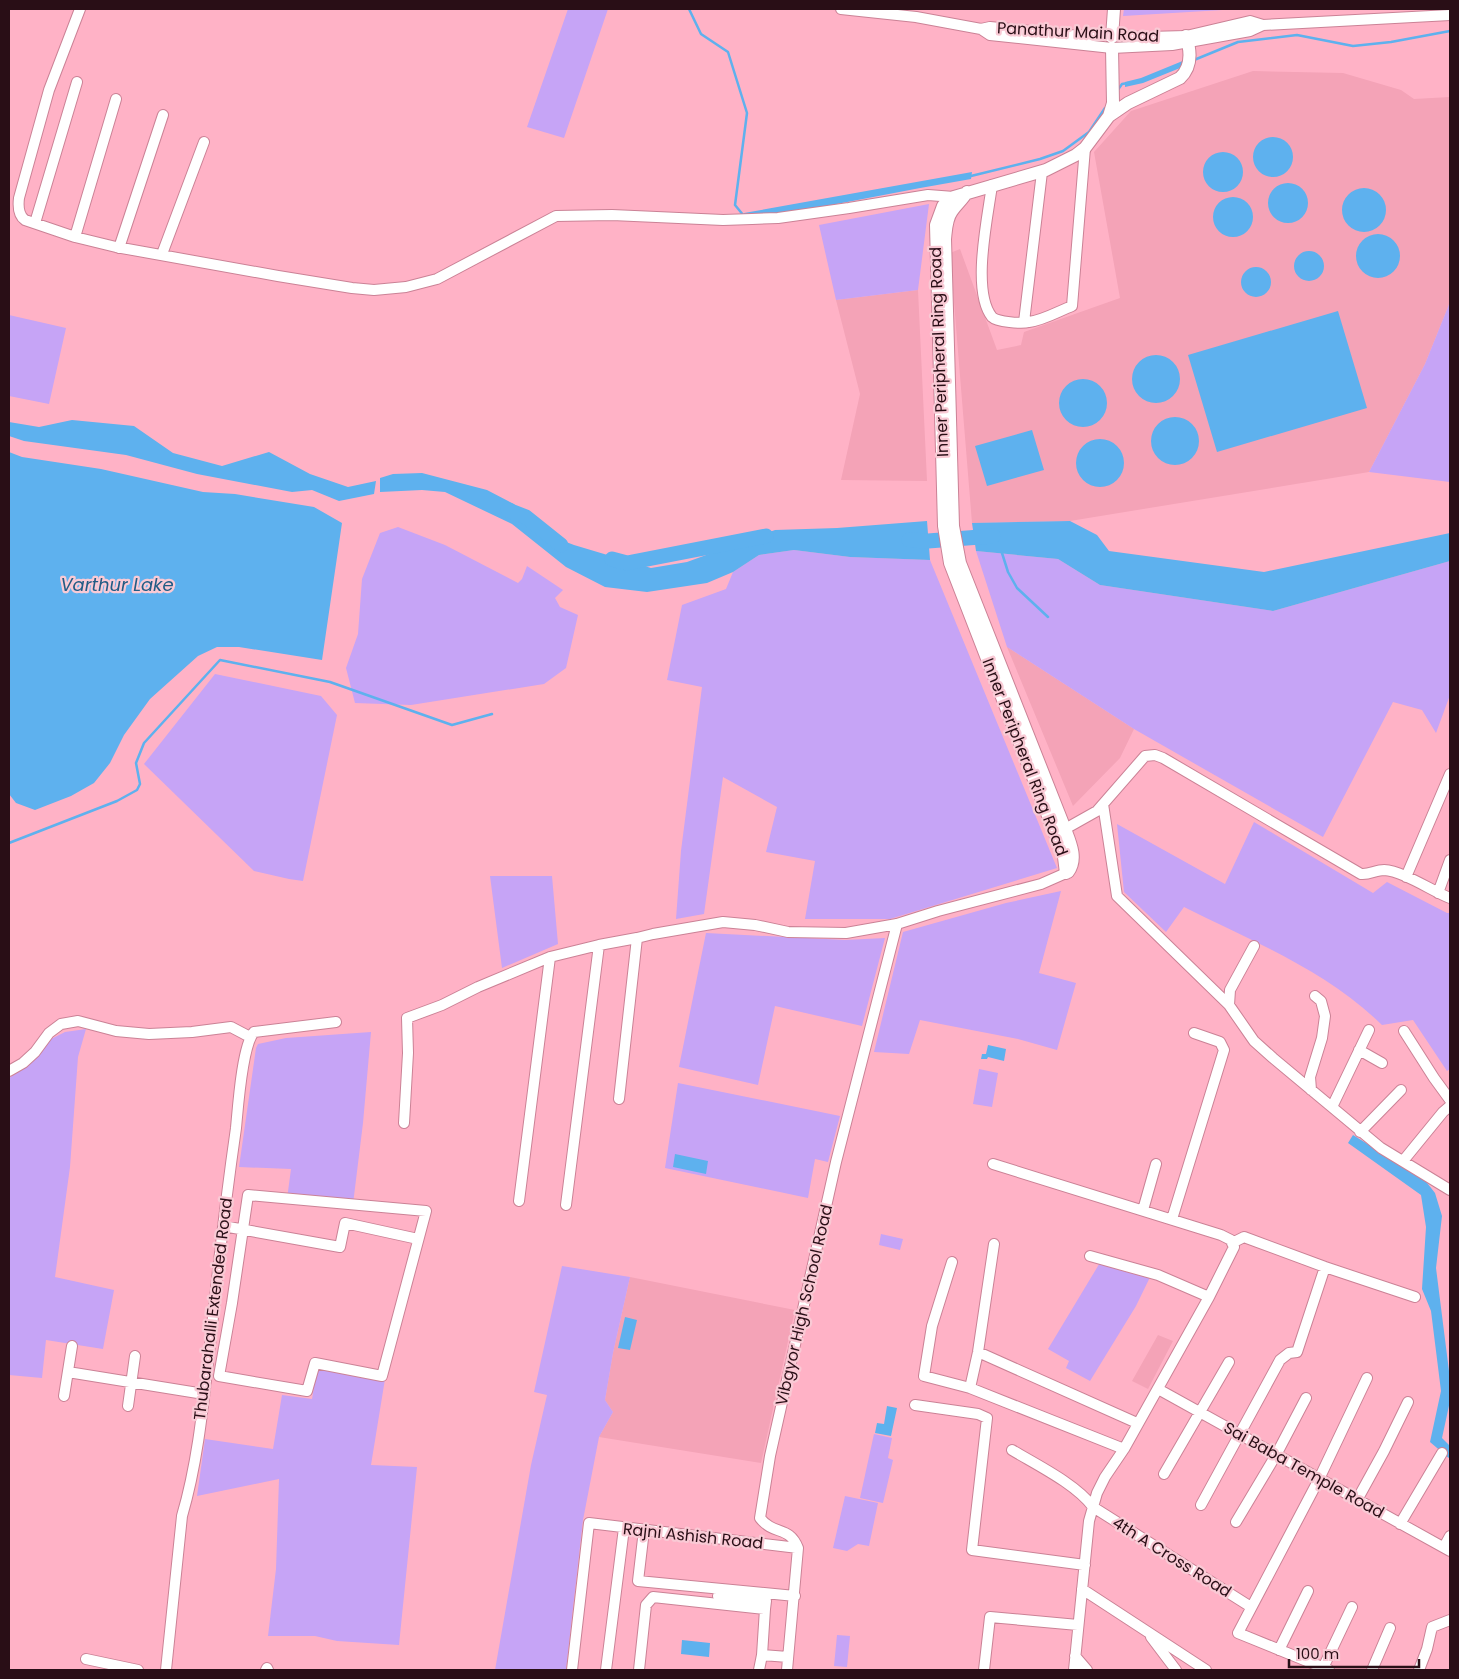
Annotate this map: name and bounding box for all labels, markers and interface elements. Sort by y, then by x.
street label: Panathur Main Road [996,16,1160,48]
street label: Inner Peripheral Ring Road [924,247,954,457]
water label: Varthur Lake [60,572,174,597]
street label: Inner Peripheral Ring Road [977,655,1073,859]
street label: Thubarahalli Extended Road [188,1196,238,1422]
street label: Vibgyor High School Road [770,1202,838,1408]
street label: Sai Baba Temple Road [1219,1416,1389,1524]
street label: 4th A Cross Road [1108,1511,1236,1603]
street label: Rajni Ashish Road [622,1517,764,1555]
scale bar [1289,1636,1419,1668]
text: 100 m [1296,1643,1339,1664]

